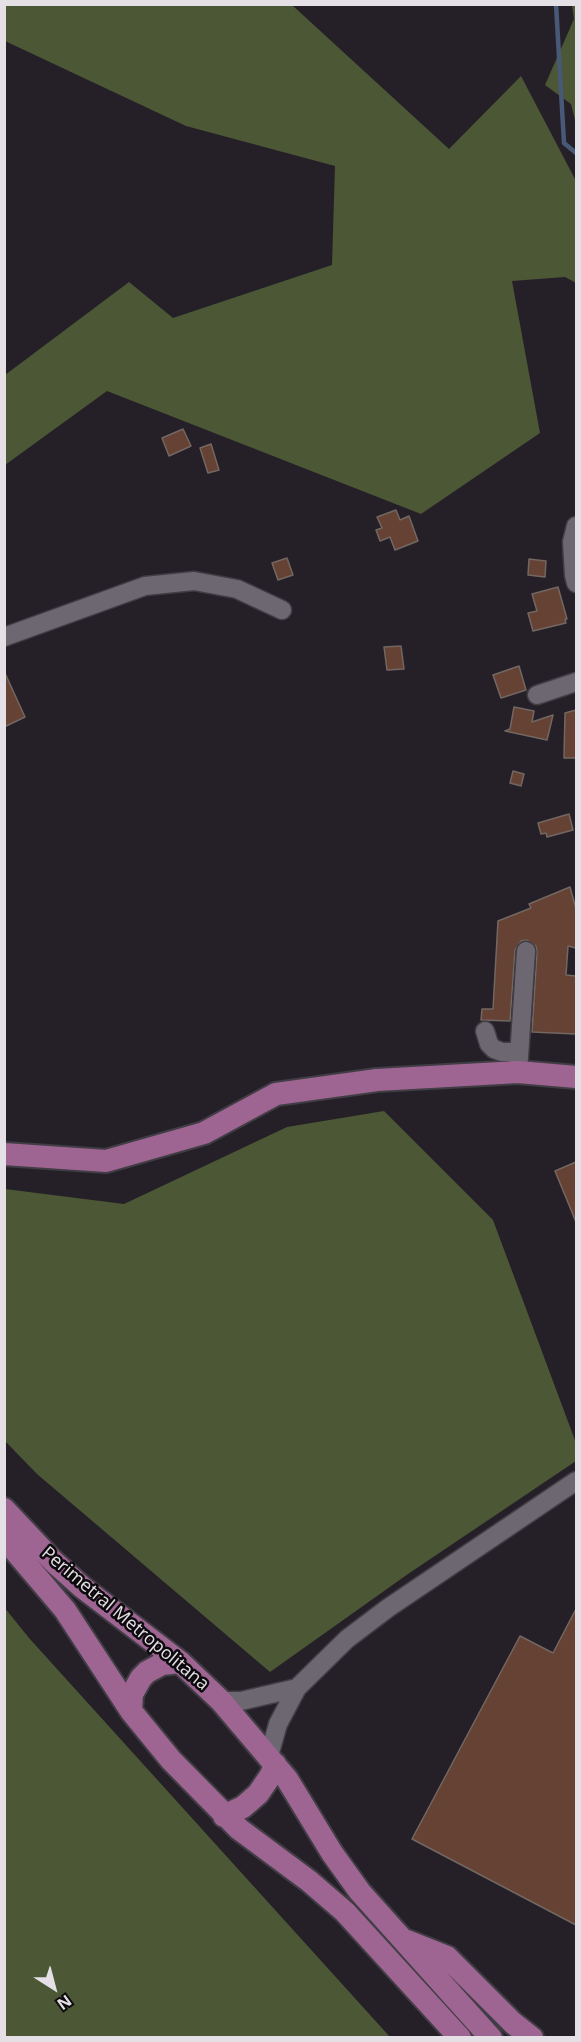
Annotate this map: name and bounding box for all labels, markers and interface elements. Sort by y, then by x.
street label: Perimetral Metropolitana [37,1543,213,1695]
north arrow [24,1958,84,2018]
text: N [53,1990,76,2015]

